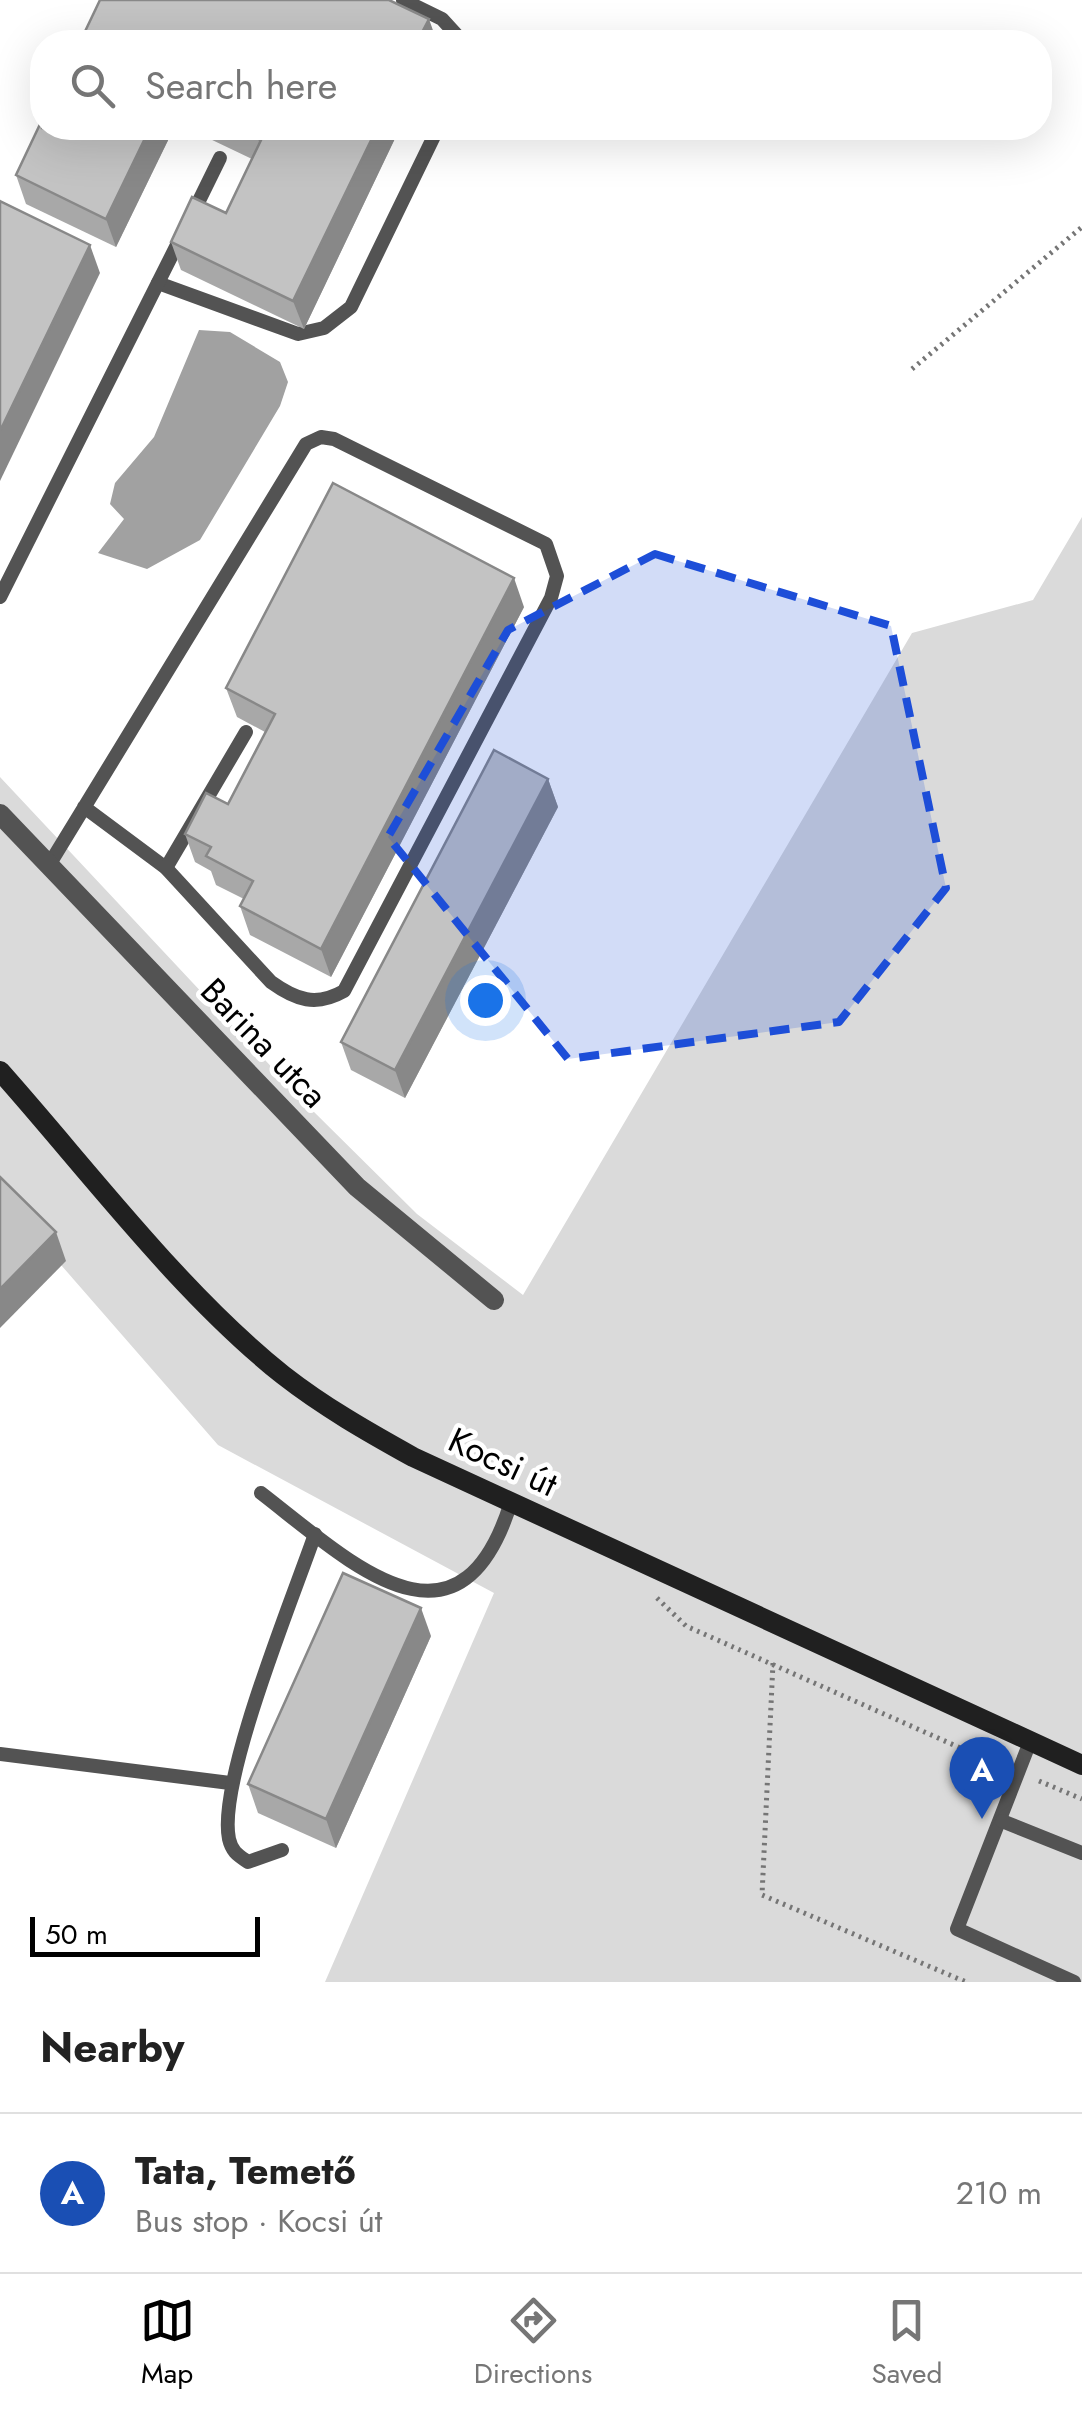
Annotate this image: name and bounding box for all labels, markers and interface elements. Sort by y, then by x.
search box [30,30,1052,140]
icon: search [65,58,120,113]
text: Search here [145,58,337,113]
street label: Barina utca [189,967,339,1119]
your location [460,975,511,1026]
street label: Kocsi út [440,1415,566,1509]
pin: A [950,1736,1014,1819]
scale bar [30,1912,260,1956]
text: 50 m [45,1914,108,1955]
text: Nearby [40,2017,184,2078]
text: Tata, Temető [135,2143,356,2198]
text: A [61,2170,84,2216]
text: 210 m [956,2170,1042,2216]
text: Bus stop · Kocsi út [135,2198,382,2244]
tab: Map [140,2293,195,2394]
tab: Directions [474,2293,592,2394]
tab: Saved [871,2293,942,2394]

